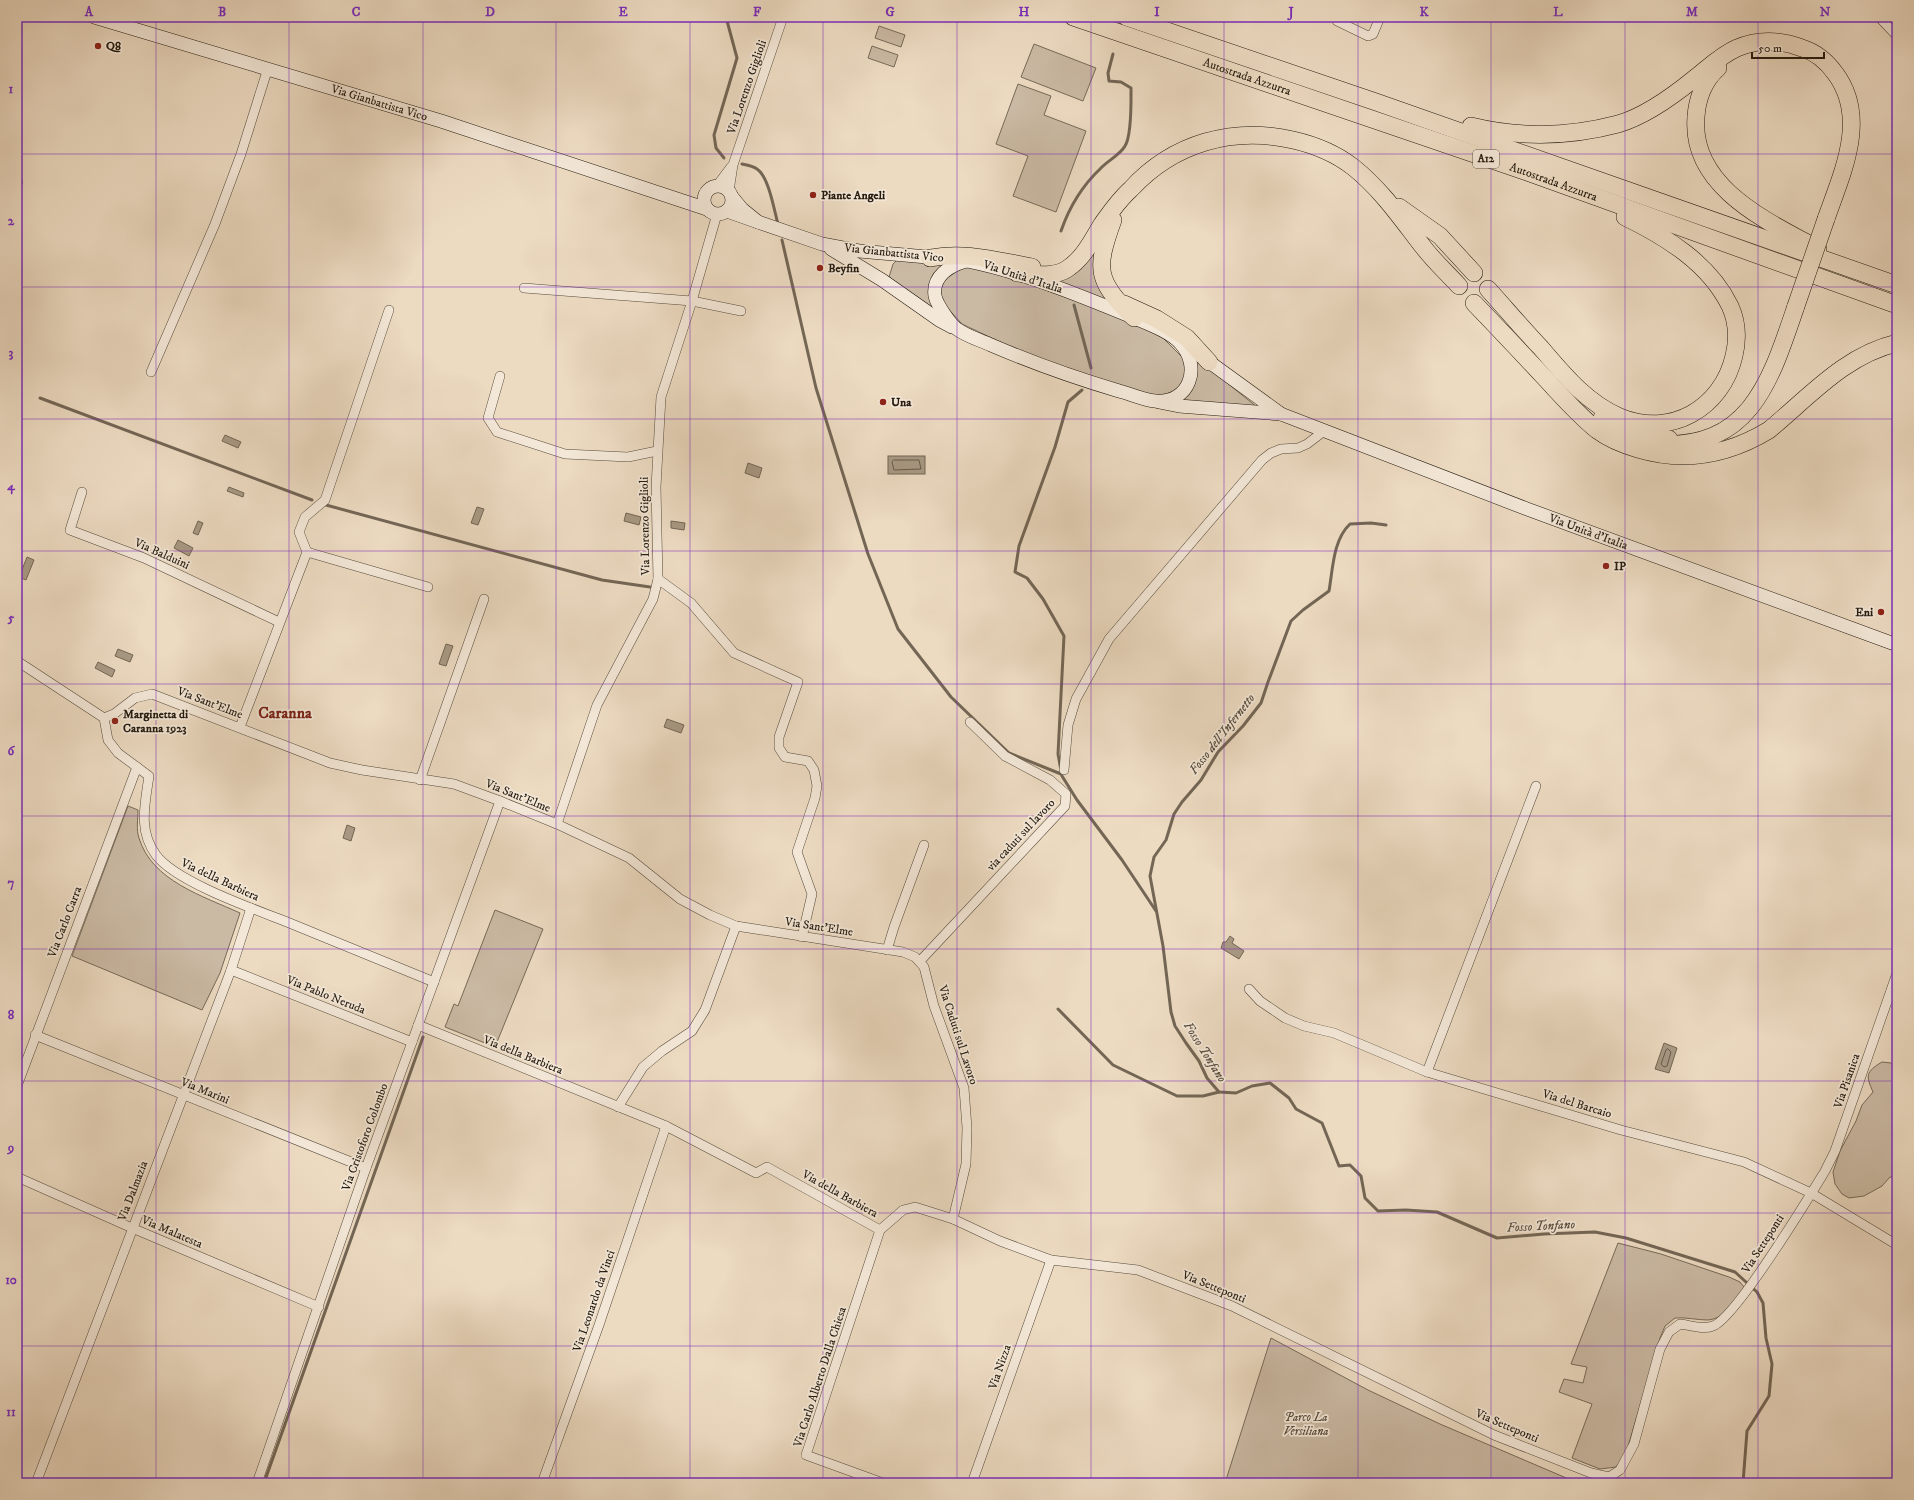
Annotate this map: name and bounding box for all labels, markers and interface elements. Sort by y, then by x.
text: A [84,4,94,20]
text: B [218,4,226,20]
text: C [352,4,361,20]
text: D [485,4,495,20]
text: E [618,4,628,20]
text: F [753,4,762,20]
text: G [885,4,895,20]
text: H [1019,4,1030,20]
text: I [1154,4,1160,20]
text: J [1286,4,1294,21]
text: K [1419,4,1429,20]
text: L [1553,4,1563,20]
text: M [1686,4,1698,20]
text: N [1820,4,1831,20]
scale bar [1752,34,1824,60]
street label: Via Lorenzo Giglioli [724,38,770,137]
place label: Q8 [106,39,121,54]
marker: Q8 [93,41,103,51]
text: 50 m [1758,41,1782,56]
street label: Autostrada Azzurra [1201,54,1294,99]
text: 1 [9,81,14,97]
street label: Via Gianbattista Vico [329,81,430,124]
road number: A12 [1473,150,1499,168]
street label: Autostrada Azzurra [1508,159,1600,205]
place label: Piante Angeli [821,188,885,203]
marker: Piante Angeli [808,190,818,200]
text: 2 [8,213,15,229]
street label: Via Gianbattista Vico [843,240,945,266]
street label: Via Unità d'Italia [980,257,1065,297]
place label: Beyfin [828,261,860,276]
marker: Beyfin [815,263,825,273]
text: 3 [9,345,14,361]
place label: Una [891,395,912,410]
marker: Una [878,397,888,407]
street label: Via Lorenzo Giglioli [637,477,653,576]
text: 4 [6,478,15,495]
street label: Via Unità d'Italia [1546,510,1631,553]
street label: Via Balduini [131,535,192,573]
place label: IP [1614,559,1626,574]
marker: IP [1601,561,1611,571]
place label: Eni [1855,605,1873,620]
marker: Eni [1876,607,1886,617]
text: 5 [7,610,15,626]
street label: Via Sant'Elme [174,683,245,722]
water label: Fosso dell'Infernetto [1186,690,1259,777]
district label: Caranna [258,703,313,723]
place label: Marginetta di Caranna 1923 [123,707,188,736]
marker: Marginetta di Caranna 1923 [110,716,120,726]
text: 6 [8,743,16,759]
street label: Via Sant'Elme [482,776,553,816]
street label: via caduti sul lavoro [983,796,1059,875]
street label: Via della Barbiera [178,855,262,905]
text: 7 [8,875,15,891]
street label: Via Carlo Carra [44,884,86,961]
street label: Via Sant'Elme [783,914,854,940]
street label: Via Pablo Neruda [283,972,368,1018]
street label: Via Caduti sul Lavoro [935,982,981,1087]
text: 8 [8,1007,15,1023]
water label: Fosso Tonfano [1180,1019,1230,1085]
street label: Via della Barbiera [480,1032,566,1078]
street label: Via Pisanica [1830,1051,1864,1111]
street label: Via Marini [177,1074,232,1108]
street label: Via Cristoforo Colombo [338,1081,392,1194]
street label: Via del Barcaio [1540,1086,1614,1122]
text: 9 [7,1140,14,1156]
street label: Via Dalmazia [114,1158,152,1224]
street label: Via della Barbiera [799,1166,881,1221]
street label: Via Malatesta [138,1212,206,1252]
street label: Via Setteponti [1738,1212,1788,1277]
water label: Fosso Tonfano [1506,1216,1576,1236]
street label: Via Leonardo da Vinci [569,1248,618,1355]
street label: Via Setteponti [1179,1267,1248,1307]
text: 10 [5,1272,17,1288]
street label: Via Carlo Alberto Dalla Chiesa [790,1304,850,1450]
street label: Via Nizza [985,1342,1015,1392]
text: 11 [6,1404,16,1420]
street label: Via Setteponti [1472,1406,1541,1446]
park label: Parco La Versiliana [1283,1410,1329,1439]

